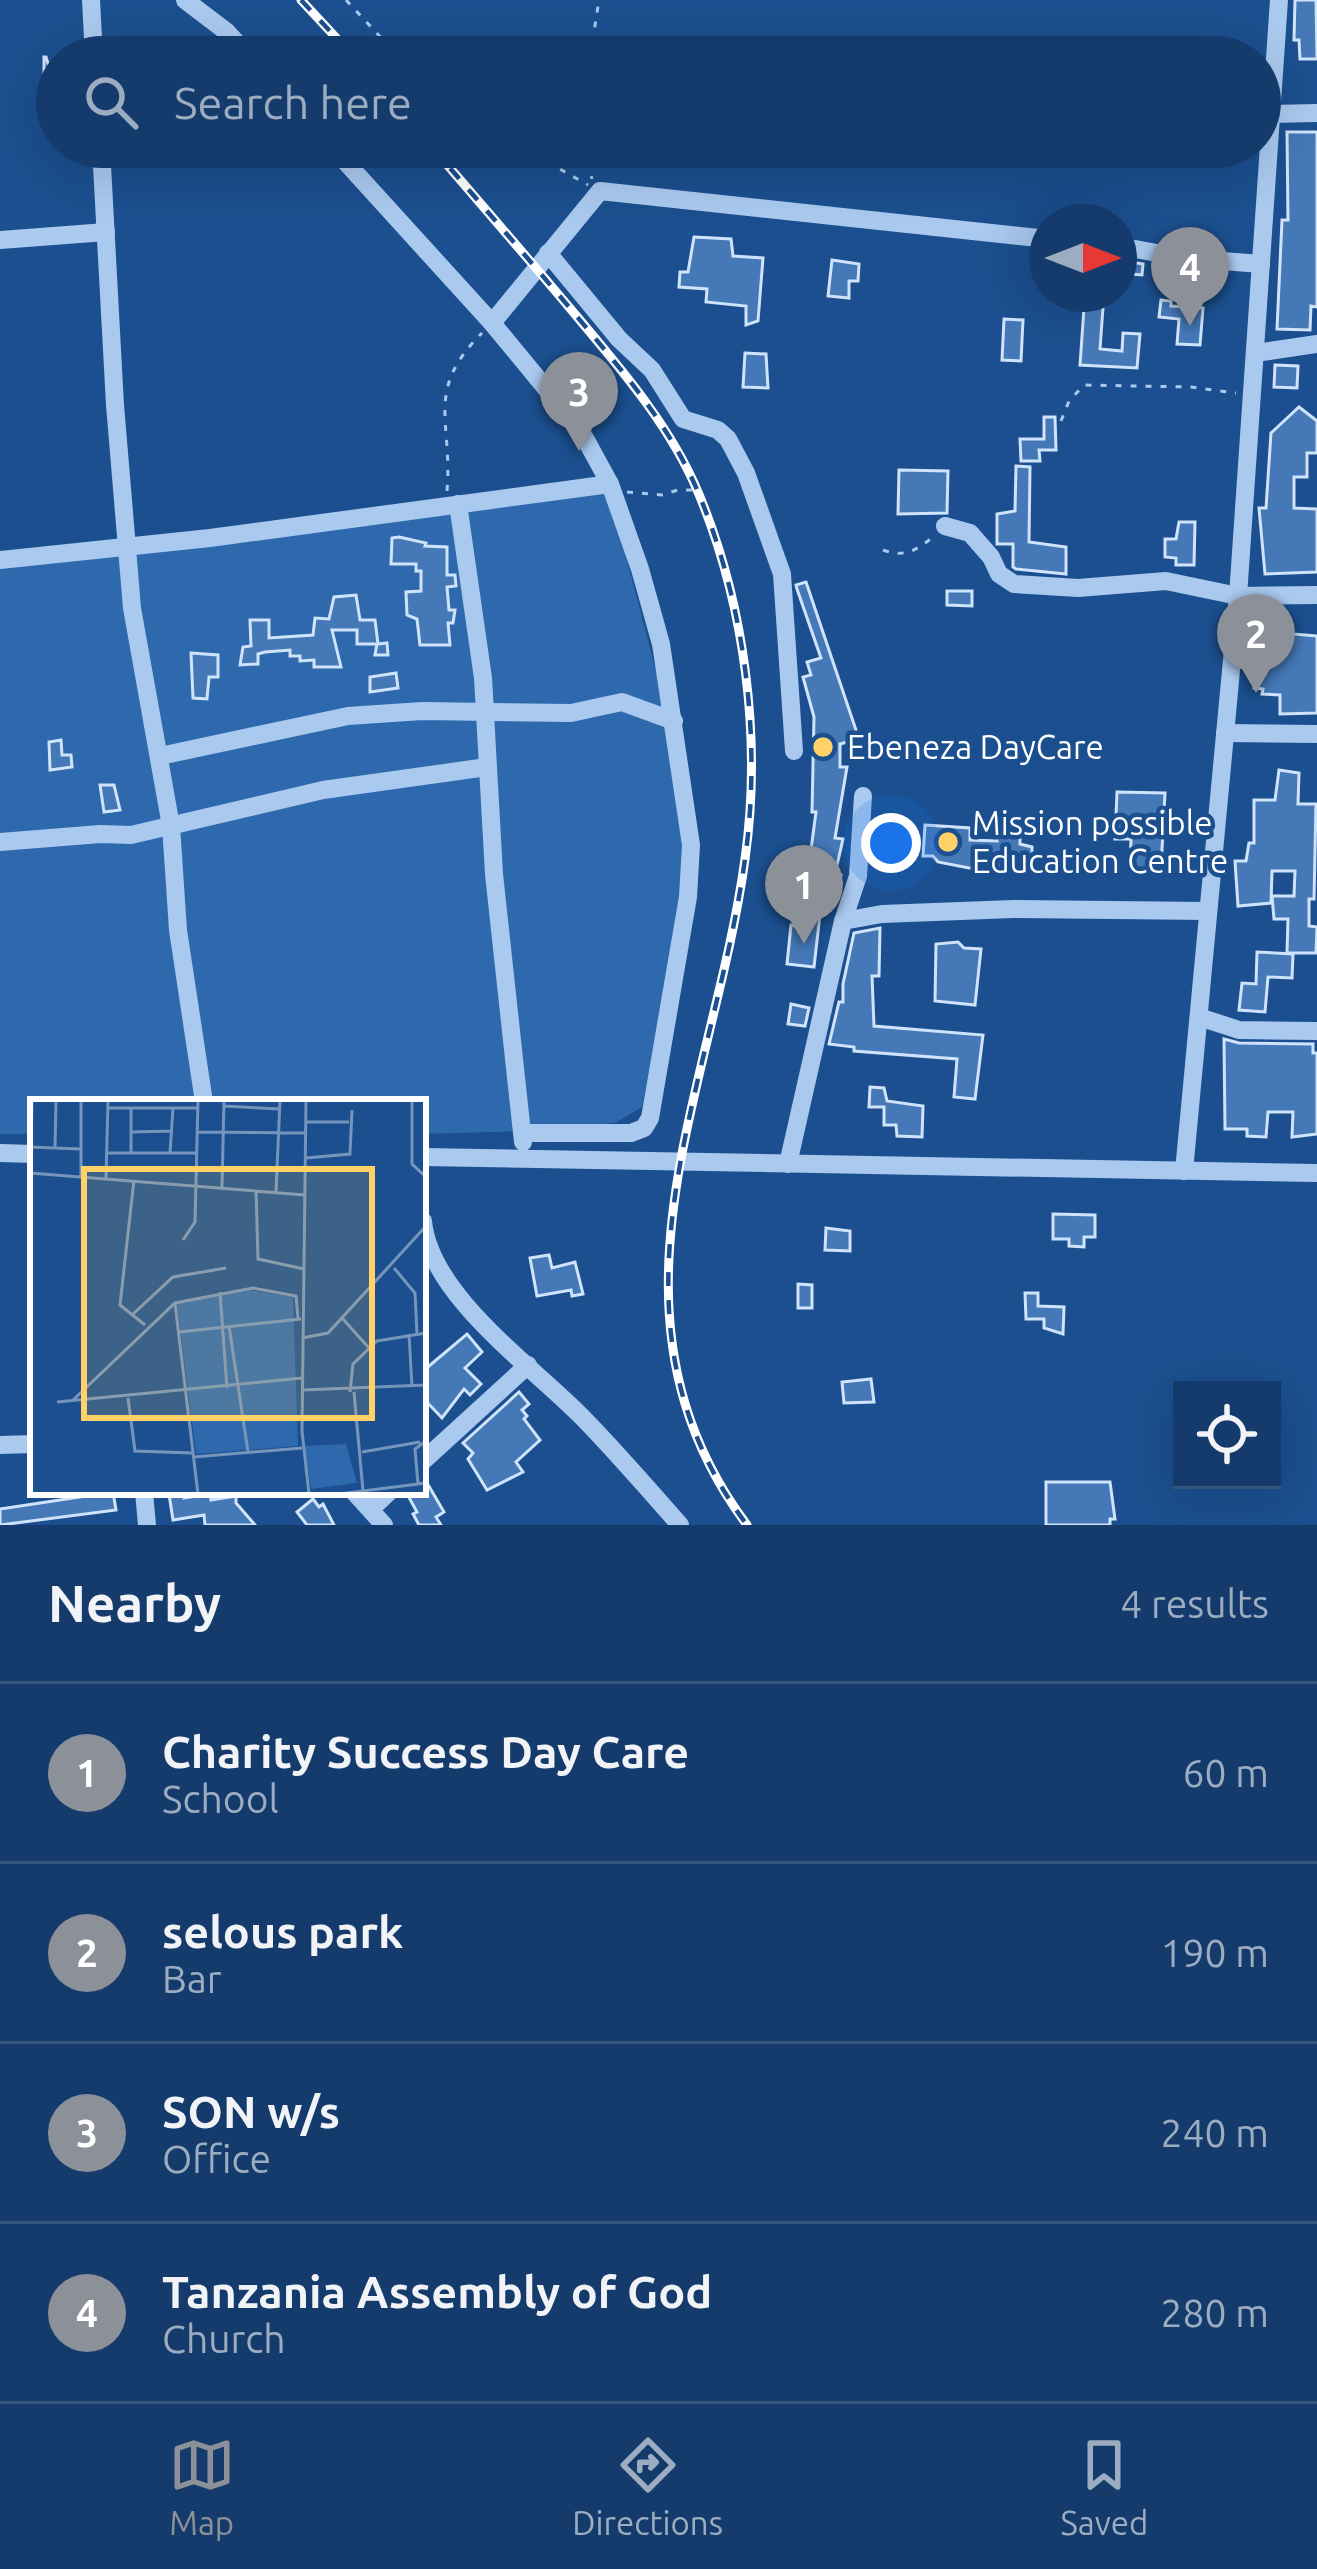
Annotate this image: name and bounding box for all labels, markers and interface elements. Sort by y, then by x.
search box [36,36,1281,168]
icon: search [78,69,144,135]
text: Search here [174,77,412,128]
north arrow [1029,204,1137,312]
pin: 4 [1151,227,1229,326]
pin: 3 [540,352,618,451]
pin: 2 [1217,594,1295,693]
place label: Ebeneza DayCare [847,728,1104,765]
marker: Ebeneza DayCare [810,734,836,760]
place label: Mission possible Education Centre [972,804,1228,879]
your location [861,813,921,873]
marker: Mission possible Education Centre [935,829,961,855]
pin: 1 [765,845,843,944]
inset map [30,1099,426,1495]
map controls [1173,1381,1281,1489]
button: locate [1173,1381,1281,1489]
text: Nearby [48,1574,221,1632]
text: 4 results [1120,1582,1269,1625]
text: Charity Success Day Care [162,1726,689,1777]
text: 1 [76,1751,98,1794]
text: 60 m [1182,1751,1269,1794]
text: School [162,1777,279,1820]
text: selous park [162,1906,403,1957]
text: 2 [76,1931,98,1974]
text: 190 m [1160,1931,1269,1974]
text: Bar [162,1957,222,2000]
text: SON w/s [162,2086,340,2137]
text: 3 [76,2111,98,2154]
text: 240 m [1160,2111,1269,2154]
text: Office [162,2137,271,2180]
text: Tanzania Assembly of God [162,2266,712,2317]
text: 4 [76,2291,98,2334]
text: 280 m [1160,2291,1269,2334]
text: Church [162,2317,286,2360]
tab: Map [169,2432,235,2541]
tab: Directions [572,2432,723,2541]
tab: Saved [1060,2432,1148,2541]

